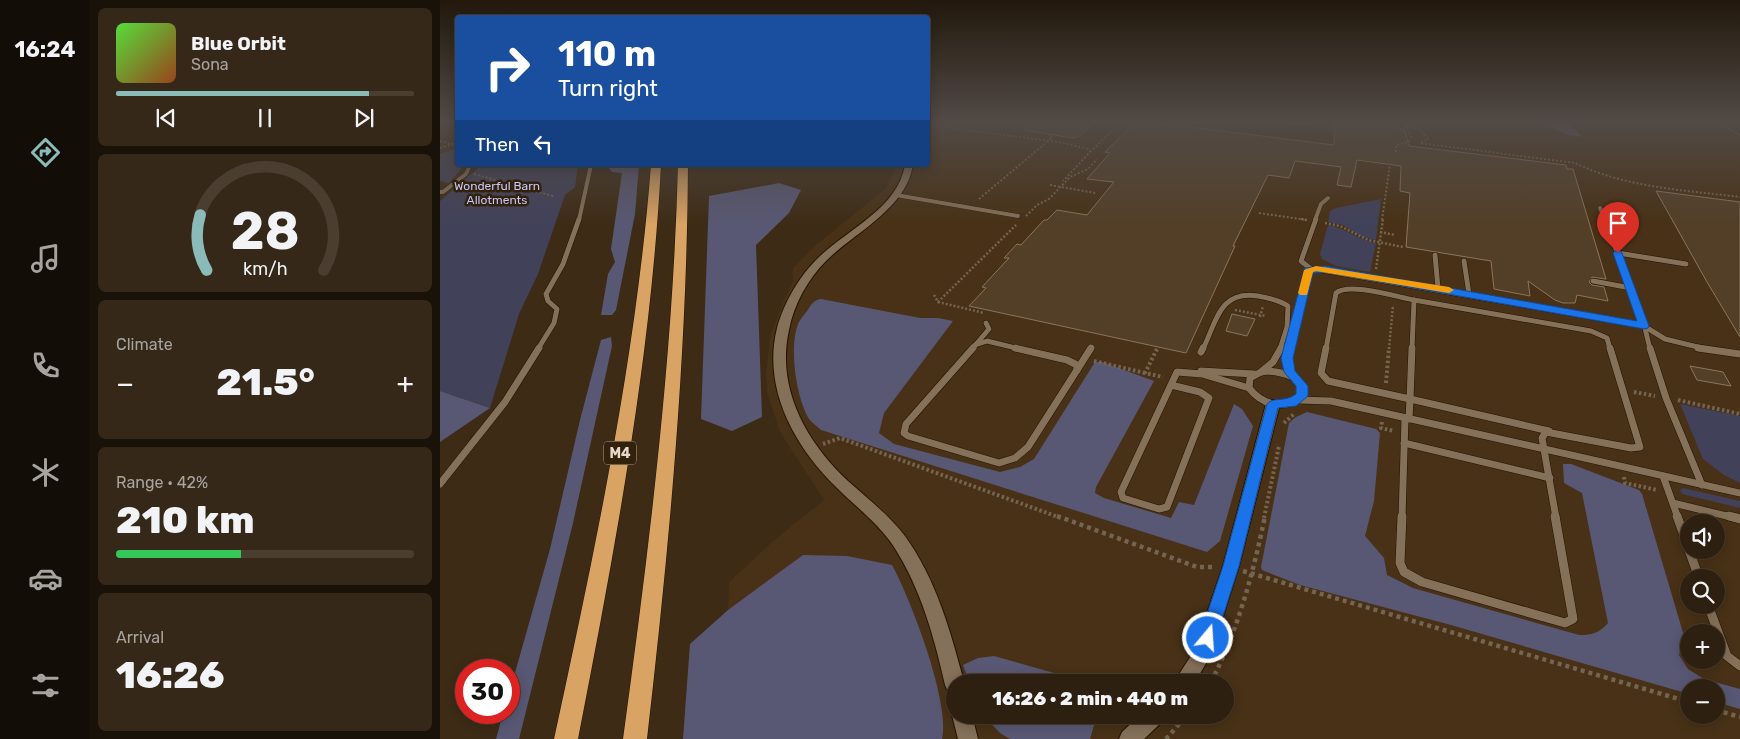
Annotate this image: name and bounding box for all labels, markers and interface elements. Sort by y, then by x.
text: Blue Orbit [191,32,286,55]
text: 110 m [558,33,656,75]
icon: right [475,35,540,100]
text: 16:24 [15,36,75,63]
text: Sona [191,55,229,74]
text: Turn right [558,75,658,102]
icon: previous [152,104,180,132]
icon: pause [251,104,279,132]
icon: next [350,104,378,132]
icon: left [529,130,557,158]
text: Then [475,133,519,156]
icon: directions [28,135,63,170]
park label: Wonderful Barn Allotments [454,179,540,207]
text: 28 [230,200,300,262]
pin [1597,202,1639,253]
icon: arrive [1604,209,1632,237]
icon: music [28,241,63,276]
text: km/h [243,258,287,279]
text: Climate [116,335,173,354]
icon: phone [28,348,63,383]
text: 21.5° [216,359,315,405]
text: − [116,367,134,400]
text: + [397,367,414,400]
road number: M4 [604,442,636,464]
icon: climate [28,455,63,490]
text: Range · 42% [116,473,208,492]
text: 210 km [116,497,254,543]
map controls [1680,514,1725,724]
button: sound [1680,514,1725,559]
icon: car [28,561,63,596]
button: search [1680,569,1725,614]
position arrow [1181,611,1233,663]
button: + [1680,624,1725,669]
text: Arrival [116,628,164,647]
text: 16:26 [116,652,224,698]
speed limit sign: 30 [455,659,520,724]
icon: filters [28,668,63,703]
button: − [1680,679,1725,724]
text: 16:26 · 2 min · 440 m [992,687,1188,710]

